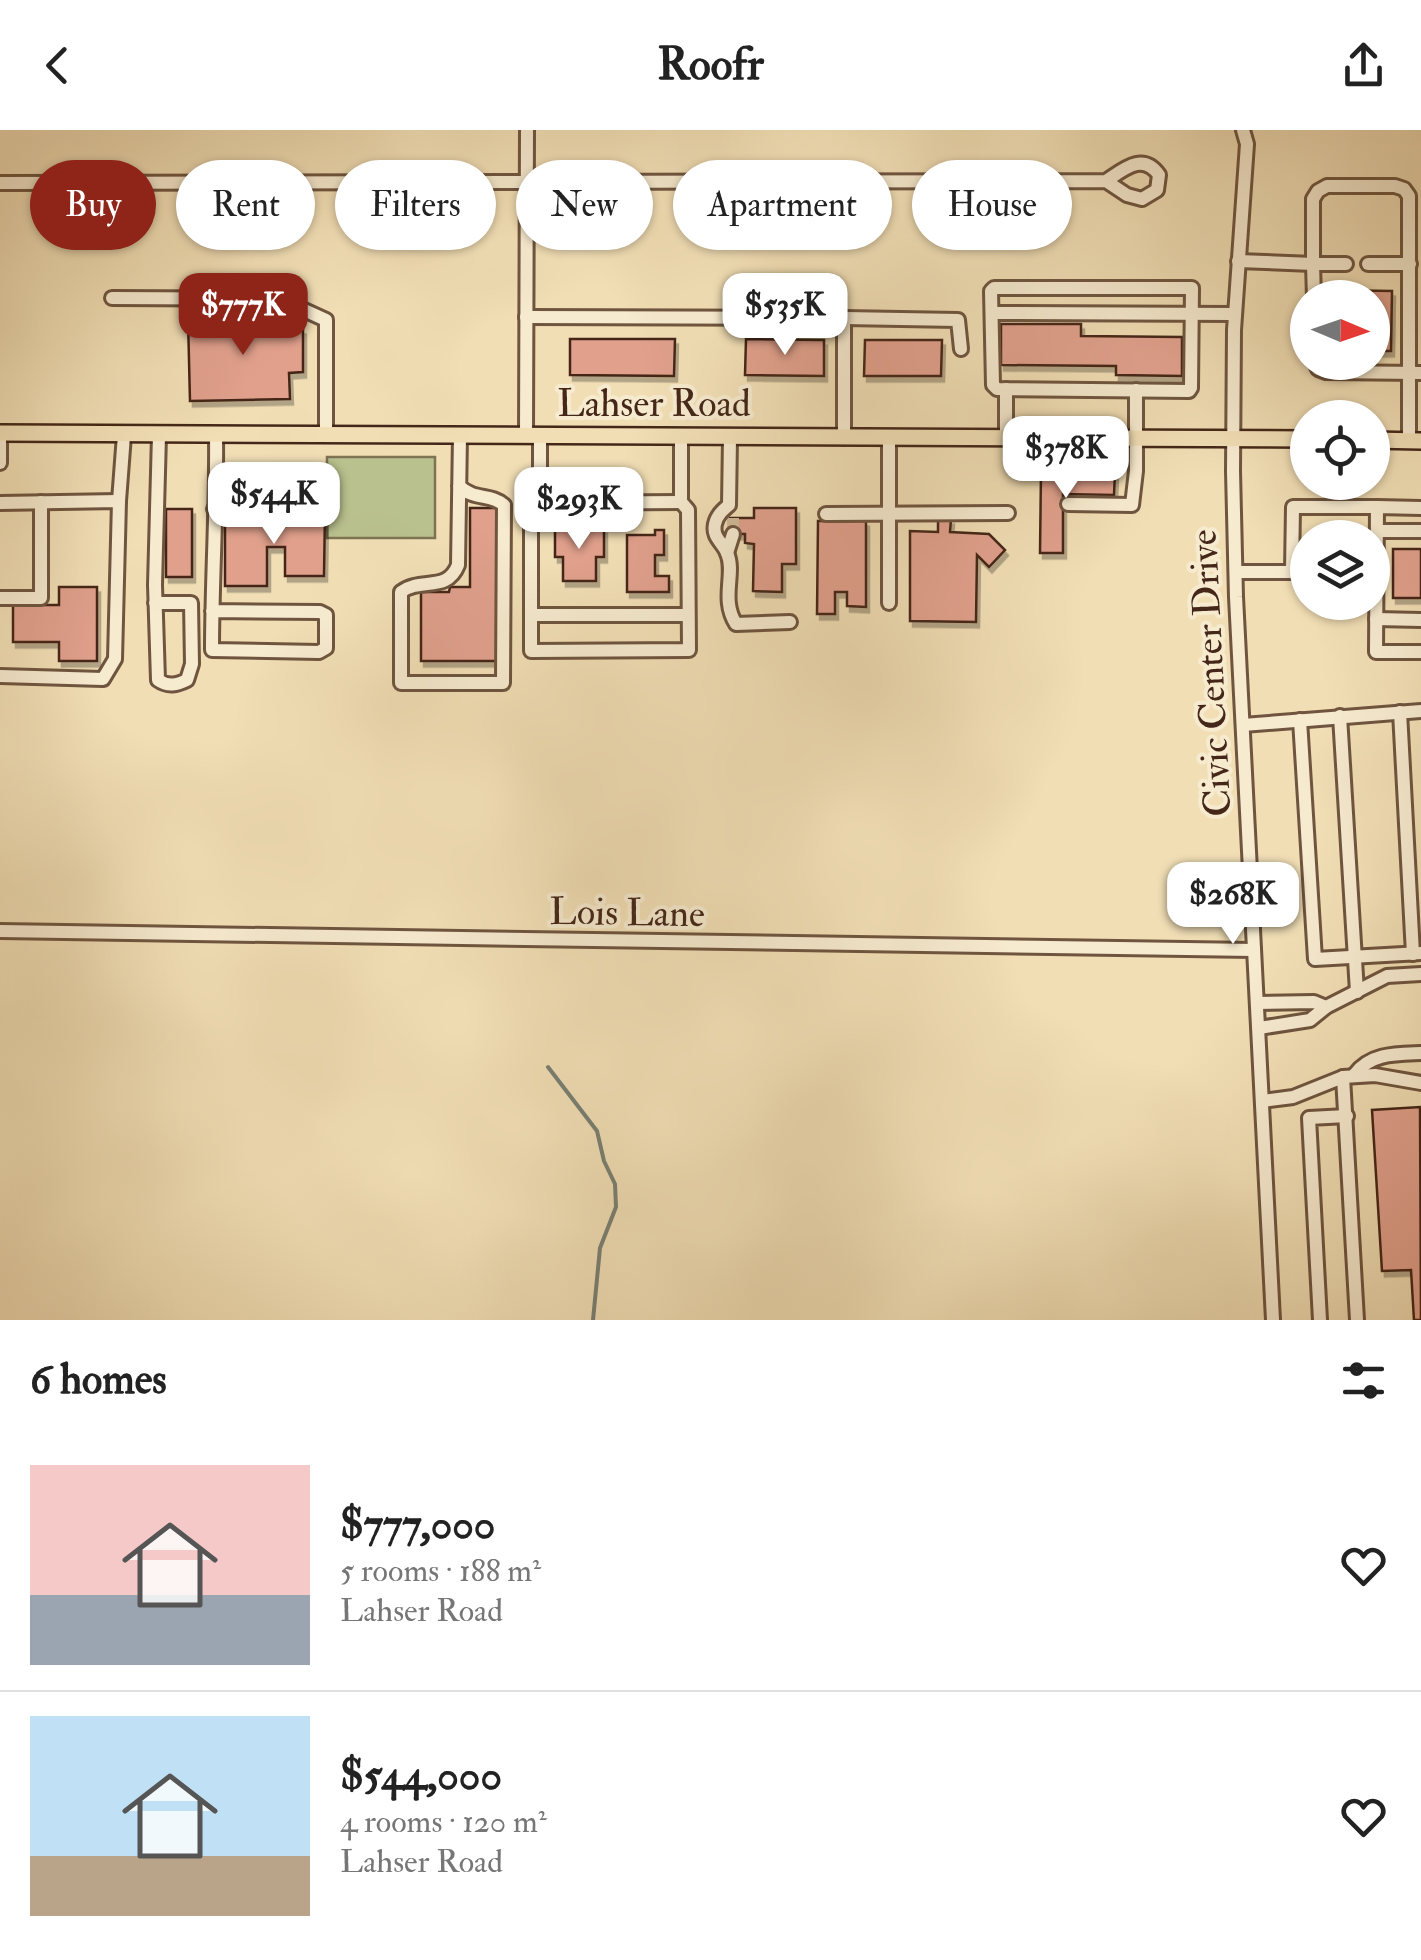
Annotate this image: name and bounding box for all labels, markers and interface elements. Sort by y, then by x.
text: Roofr [657,37,764,93]
icon: back [30,38,85,93]
icon: share [1336,38,1391,93]
chip: Buy [30,160,156,250]
chip: Rent [176,160,315,250]
chip: Filters [335,160,496,250]
chip: New [516,160,653,250]
chip: Apartment [673,160,892,250]
chip: House [912,160,1072,250]
pin: $777K [173,273,313,358]
pin: $535K [715,273,855,358]
north arrow [1290,280,1390,380]
map controls [1290,280,1390,620]
text: $777K [201,285,285,325]
text: $535K [745,285,825,325]
street label: Lahser Road [557,380,751,428]
button: locate [1290,400,1390,500]
pin: $378K [996,416,1136,501]
text: $378K [1025,428,1107,468]
pin: $544K [204,462,344,547]
pin: $293K [509,467,649,552]
text: $544K [230,474,318,514]
text: $293K [536,479,622,519]
button: layers [1290,520,1390,620]
street label: Civic Center Drive [1180,528,1242,818]
pin: $268K [1163,862,1303,947]
text: $268K [1189,874,1277,914]
street label: Lois Lane [549,888,705,938]
icon: filters [1336,1353,1391,1408]
text: 6 homes [30,1354,167,1406]
text: $777,000 [340,1499,495,1551]
icon: home [110,1505,230,1625]
icon: heart [1336,1538,1391,1593]
text: 5 rooms · 188 m² [340,1551,541,1591]
text: Lahser Road [340,1591,503,1631]
text: $544,000 [340,1750,502,1802]
icon: home [110,1756,230,1876]
icon: heart [1336,1789,1391,1844]
text: 4 rooms · 120 m² [340,1802,547,1842]
text: Lahser Road [340,1842,503,1882]

